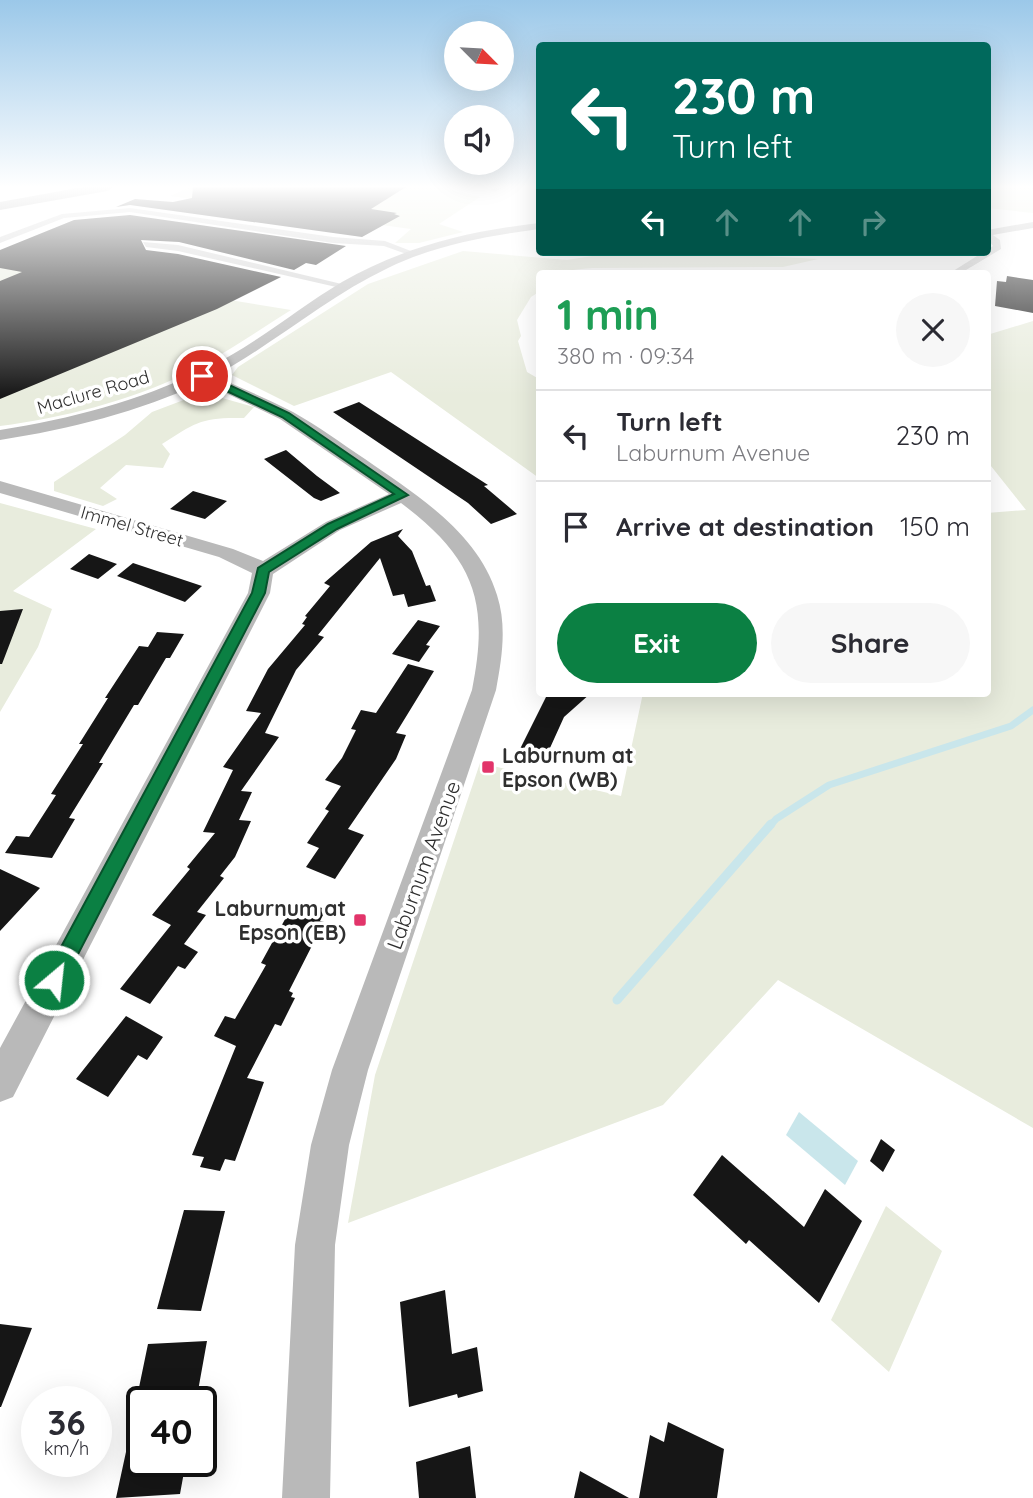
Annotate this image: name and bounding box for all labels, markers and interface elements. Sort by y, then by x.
north arrow [444,21,514,91]
map controls [444,21,514,175]
text: 230 m [672,65,815,126]
icon: left [557,70,648,161]
button: sound [444,105,514,175]
text: Turn left [672,126,793,166]
icon: left [635,203,673,241]
icon: ahead [708,203,746,241]
icon: ahead [781,203,819,241]
icon: right [854,203,892,241]
text: 1 min [557,288,659,341]
button: close [896,293,970,367]
text: 380 m · 09:34 [557,341,694,370]
pin [172,346,232,406]
icon: arrive [183,357,221,395]
street label: Maclure Road [34,365,152,419]
text: Turn left [616,405,723,438]
icon: left [557,417,595,455]
text: 230 m [896,419,970,452]
text: Laburnum Avenue [616,438,810,467]
street label: Immel Street [78,500,186,552]
icon: arrive [557,508,595,546]
text: Arrive at destination [616,510,874,543]
text: 150 m [900,510,970,543]
button: Exit [557,603,757,683]
button: Share [771,603,970,683]
place label: Laburnum at Epson (WB) [502,742,633,792]
marker: Laburnum at Epson (WB) [480,759,496,775]
street label: Laburnum Avenue [380,777,466,953]
place label: Laburnum at Epson (EB) [215,895,346,945]
marker: Laburnum at Epson (EB) [352,912,368,928]
position arrow [17,943,91,1017]
speed limit sign: 40 [126,1386,217,1477]
text: 36 [47,1400,86,1444]
text: km/h [44,1437,89,1460]

